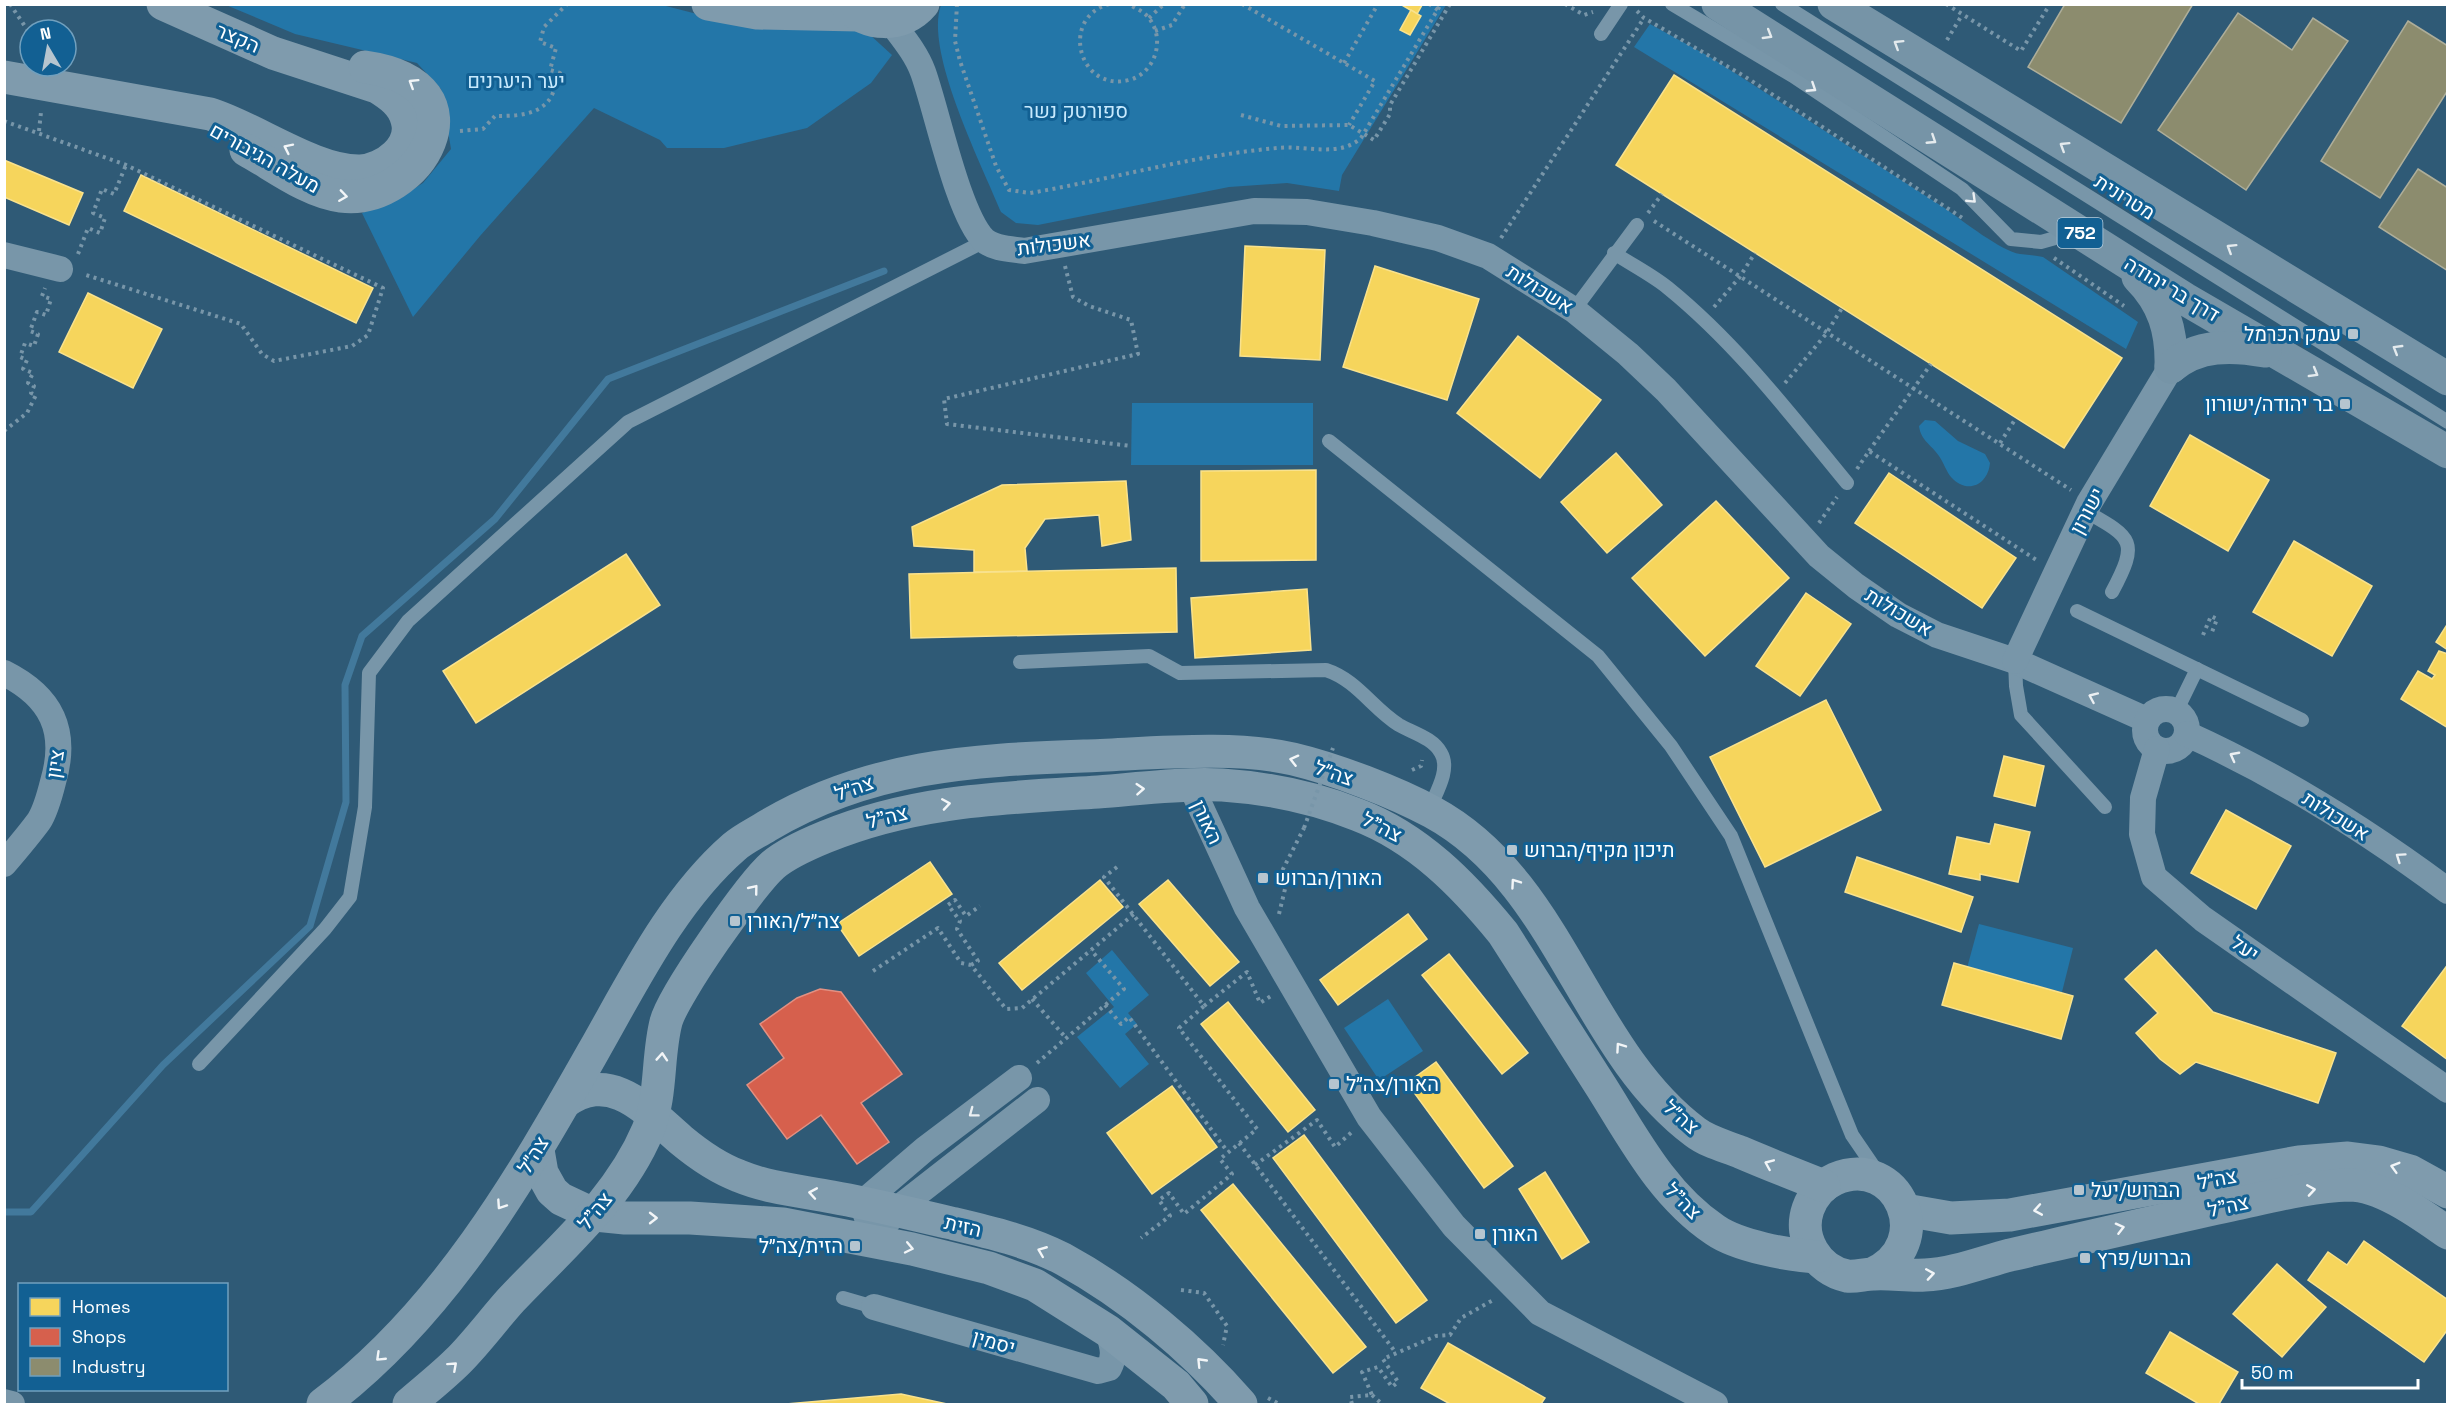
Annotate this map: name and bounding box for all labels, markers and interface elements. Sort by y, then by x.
street label: הקצר [212,17,264,59]
north arrow [18,18,78,78]
text: N [38,22,53,45]
one-way arrow [1762,27,1772,39]
one-way arrow [1894,39,1904,51]
park label: יער היערנים [467,68,565,94]
one-way arrow [409,78,419,90]
one-way arrow [1805,81,1816,92]
park label: ספורטק נשר [1024,98,1128,124]
street label: מעלה הגיבורים [205,117,325,199]
one-way arrow [1925,133,1936,144]
one-way arrow [2060,141,2070,153]
one-way arrow [284,143,295,155]
street label: מטרונית [2090,168,2160,226]
one-way arrow [338,189,348,201]
one-way arrow [1966,192,1976,203]
road number: 752 [2058,218,2102,248]
street label: אשכולות [1016,227,1092,261]
one-way arrow [2227,243,2237,255]
street label: דרך בר יהודה [2120,250,2224,328]
street label: אשכולות [1502,258,1578,320]
place label: עמק הכרמל [2244,321,2341,347]
marker: עמק הכרמל [2346,327,2360,341]
one-way arrow [2393,344,2403,356]
one-way arrow [2307,366,2318,378]
place label: בר יהודה/ישורון [2205,391,2333,417]
marker: בר יהודה/ישורון [2338,397,2352,411]
street label: ישורון [2064,483,2110,539]
street label: אשכולות [1861,582,1937,642]
one-way arrow [2089,692,2100,704]
street label: ציון [40,748,70,780]
one-way arrow [2229,752,2240,763]
one-way arrow [1289,754,1299,767]
street label: צה״ל [1311,754,1357,792]
street label: צה״ל [831,769,877,807]
one-way arrow [1136,782,1145,795]
street label: אשכולות [2298,785,2374,847]
street label: האורן [1185,796,1229,848]
street label: צה"ל [864,799,910,835]
one-way arrow [941,799,951,811]
street label: צה"ל [1358,806,1406,848]
place label: תיכון מקיף/הברוש [1524,837,1674,863]
marker: תיכון מקיף/הברוש [1505,843,1519,857]
one-way arrow [2395,853,2406,864]
place label: האורן/הברוש [1275,865,1382,891]
marker: האורן/הברוש [1256,871,1270,885]
one-way arrow [1511,879,1522,890]
one-way arrow [746,885,757,896]
place label: צה״ל/האורן [747,908,840,934]
marker: צה״ל/האורן [728,914,742,928]
street label: יעל [2226,929,2264,967]
one-way arrow [1617,1042,1628,1053]
one-way arrow [655,1052,668,1061]
place label: האורן/צה״ל [1346,1071,1439,1097]
marker: האורן/צה״ל [1327,1077,1341,1091]
street label: צה״ל [1658,1094,1704,1140]
one-way arrow [968,1106,979,1117]
street label: צה״ל [512,1131,555,1179]
one-way arrow [1765,1160,1776,1172]
street label: צה״ל [2195,1162,2239,1196]
one-way arrow [2390,1162,2401,1174]
street label: צה"ל [1659,1177,1707,1225]
place label: הברוש/יעל [2091,1177,2180,1203]
marker: הברוש/יעל [2072,1183,2086,1197]
one-way arrow [2306,1185,2316,1197]
street label: צה"ל [572,1187,618,1235]
one-way arrow [808,1187,818,1200]
street label: צה"ל [2205,1189,2251,1223]
one-way arrow [497,1198,508,1209]
one-way arrow [2033,1204,2042,1216]
street label: הזית [942,1209,984,1243]
one-way arrow [649,1212,658,1224]
place label: האורן [1492,1221,1538,1247]
one-way arrow [2115,1223,2125,1236]
marker: האורן [1473,1227,1487,1241]
place label: הזית/צה״ל [759,1233,843,1259]
marker: הזית/צה״ל [848,1239,862,1253]
one-way arrow [903,1241,913,1254]
place label: הברוש/פרץ [2097,1245,2191,1271]
one-way arrow [1037,1246,1048,1258]
marker: הברוש/פרץ [2078,1251,2092,1265]
one-way arrow [1926,1268,1935,1280]
legend [18,1283,228,1391]
text: Homes [72,1295,131,1318]
street label: יסמין [970,1324,1018,1360]
text: Shops [72,1325,126,1348]
one-way arrow [376,1350,386,1361]
scale bar [2242,1352,2418,1390]
text: Industry [72,1355,145,1378]
one-way arrow [1197,1359,1208,1369]
text: 50 m [2251,1361,2293,1384]
one-way arrow [446,1362,456,1373]

